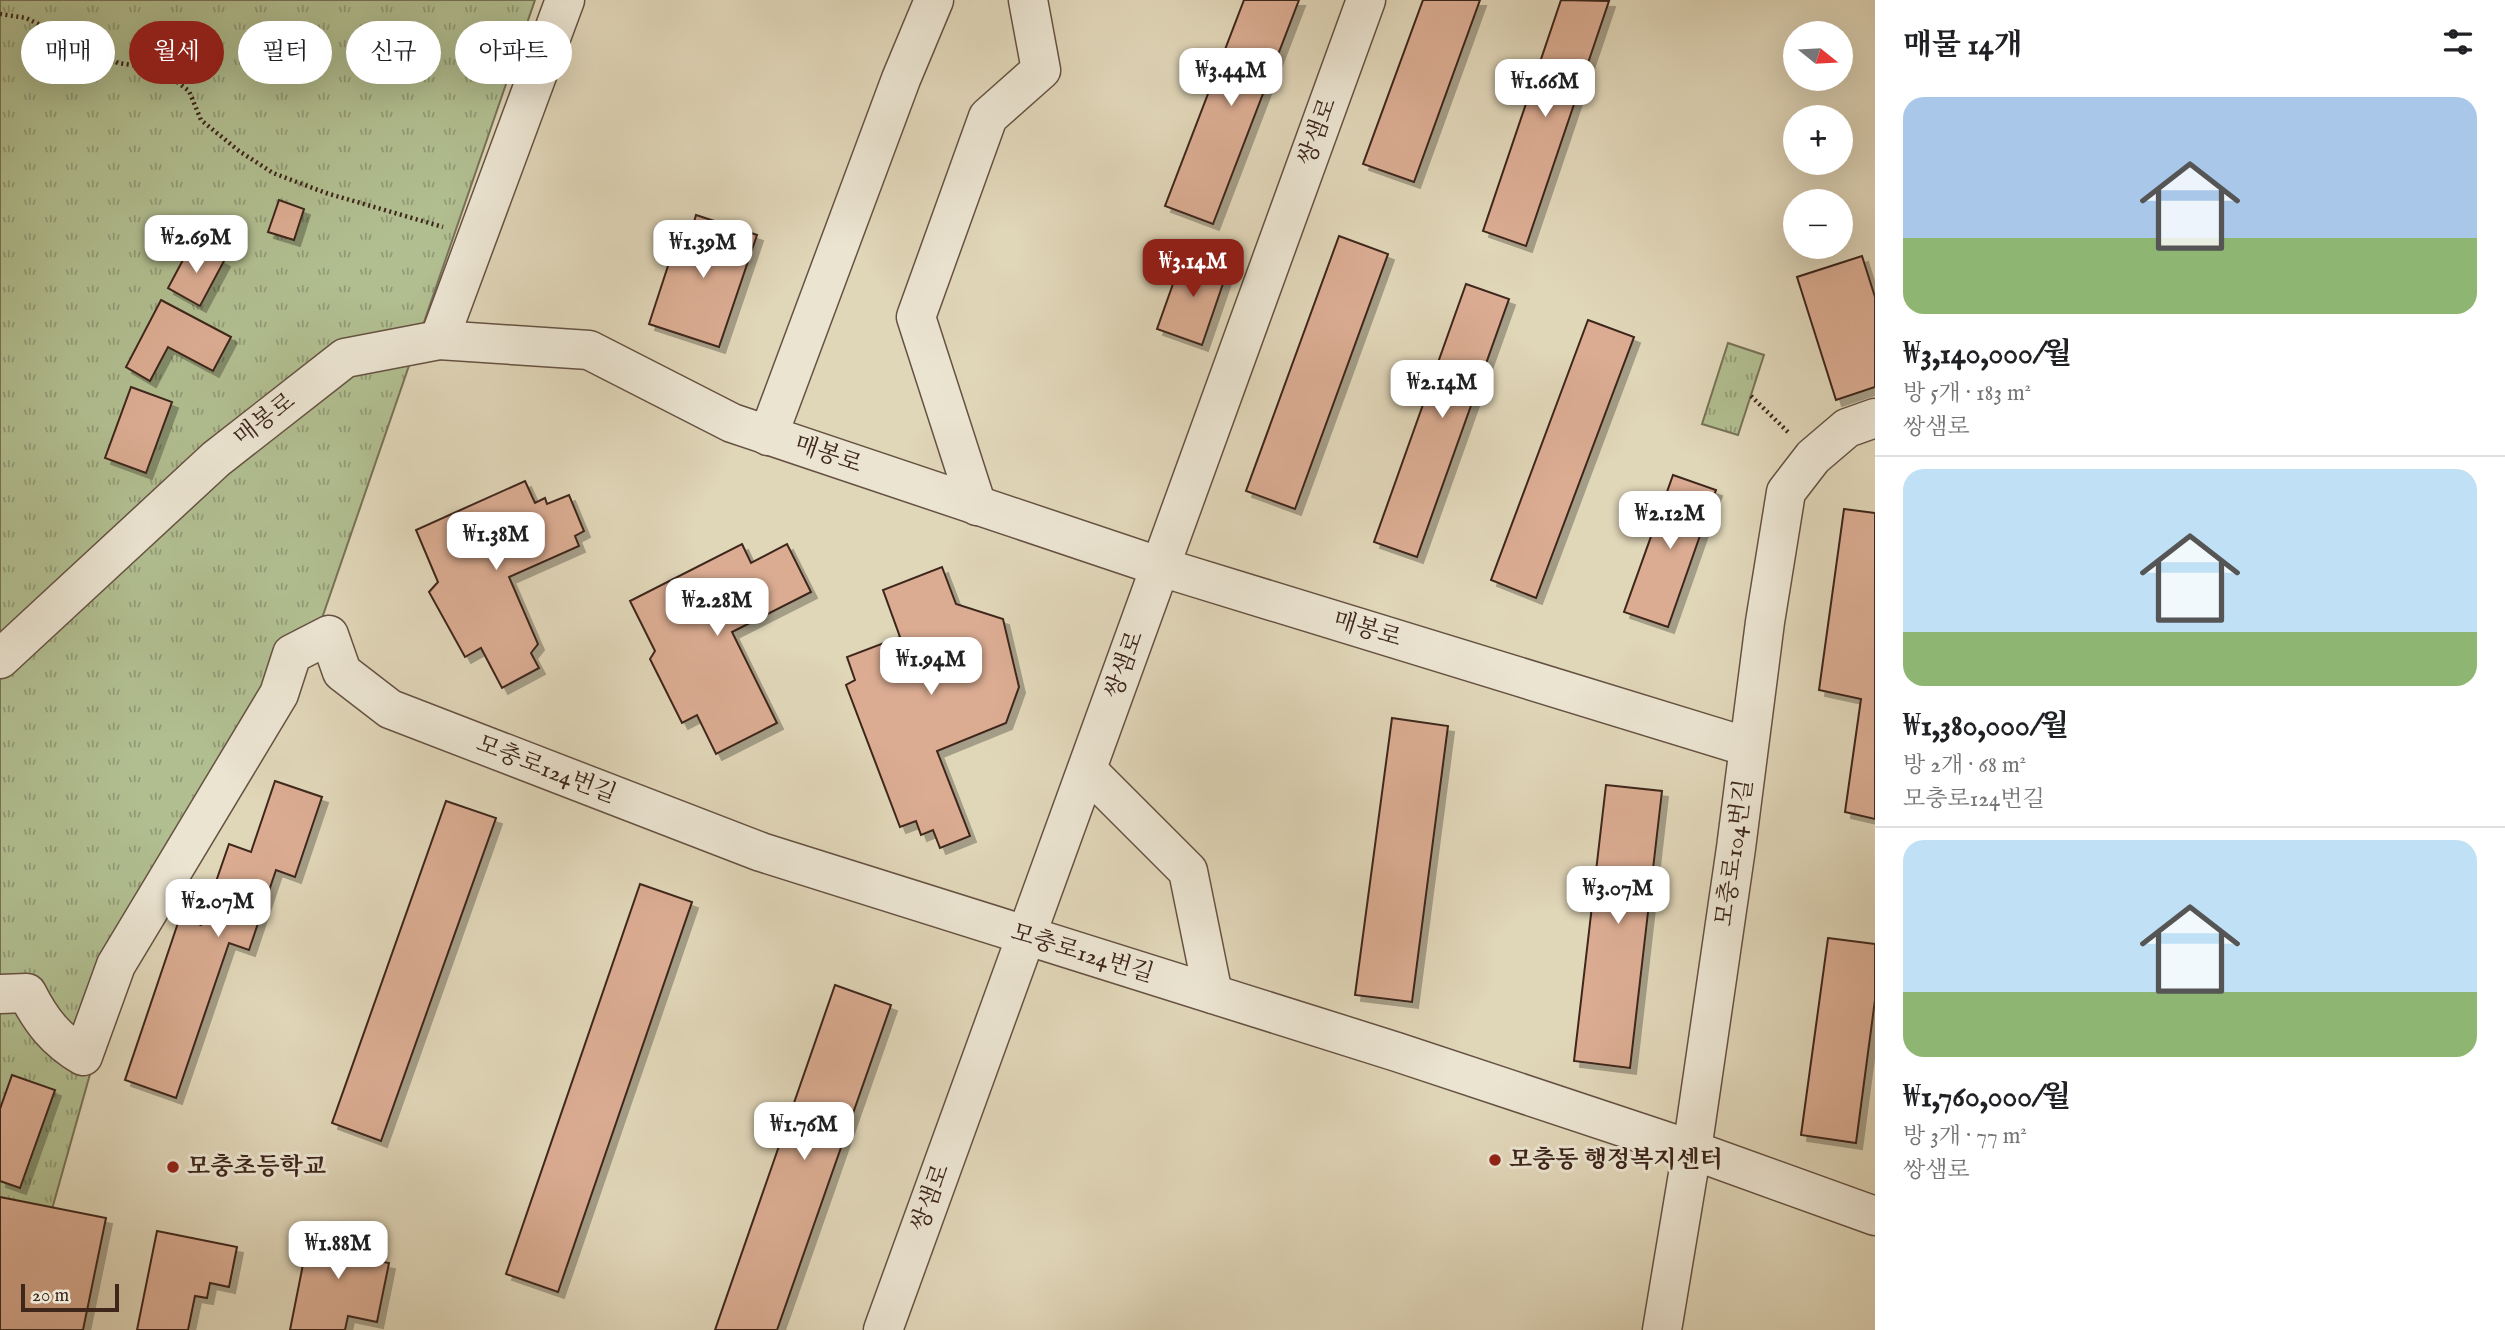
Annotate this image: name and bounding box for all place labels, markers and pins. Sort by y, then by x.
pin: ₩3.44M [1174,48,1288,108]
pin: ₩1.66M [1488,60,1602,119]
pin: ₩2.69M [139,216,253,275]
pin: ₩1.39M [646,220,760,280]
pin: ₩3.14M [1136,240,1250,299]
pin: ₩2.14M [1385,360,1499,420]
pin: ₩2.12M [1613,491,1727,551]
pin: ₩1.38M [439,512,553,572]
pin: ₩2.28M [660,578,774,638]
pin: ₩1.94M [874,638,988,697]
pin: ₩3.07M [1561,866,1675,926]
pin: ₩2.07M [161,880,275,939]
pin: ₩1.76M [747,1102,861,1162]
place label: 모충동 행정복지센터 [1509,1145,1723,1176]
place label: 모충초등학교 [187,1152,326,1183]
marker: 모충동 행정복지센터 [1487,1152,1503,1168]
marker: 모충초등학교 [165,1159,181,1175]
pin: ₩1.88M [281,1222,395,1281]

